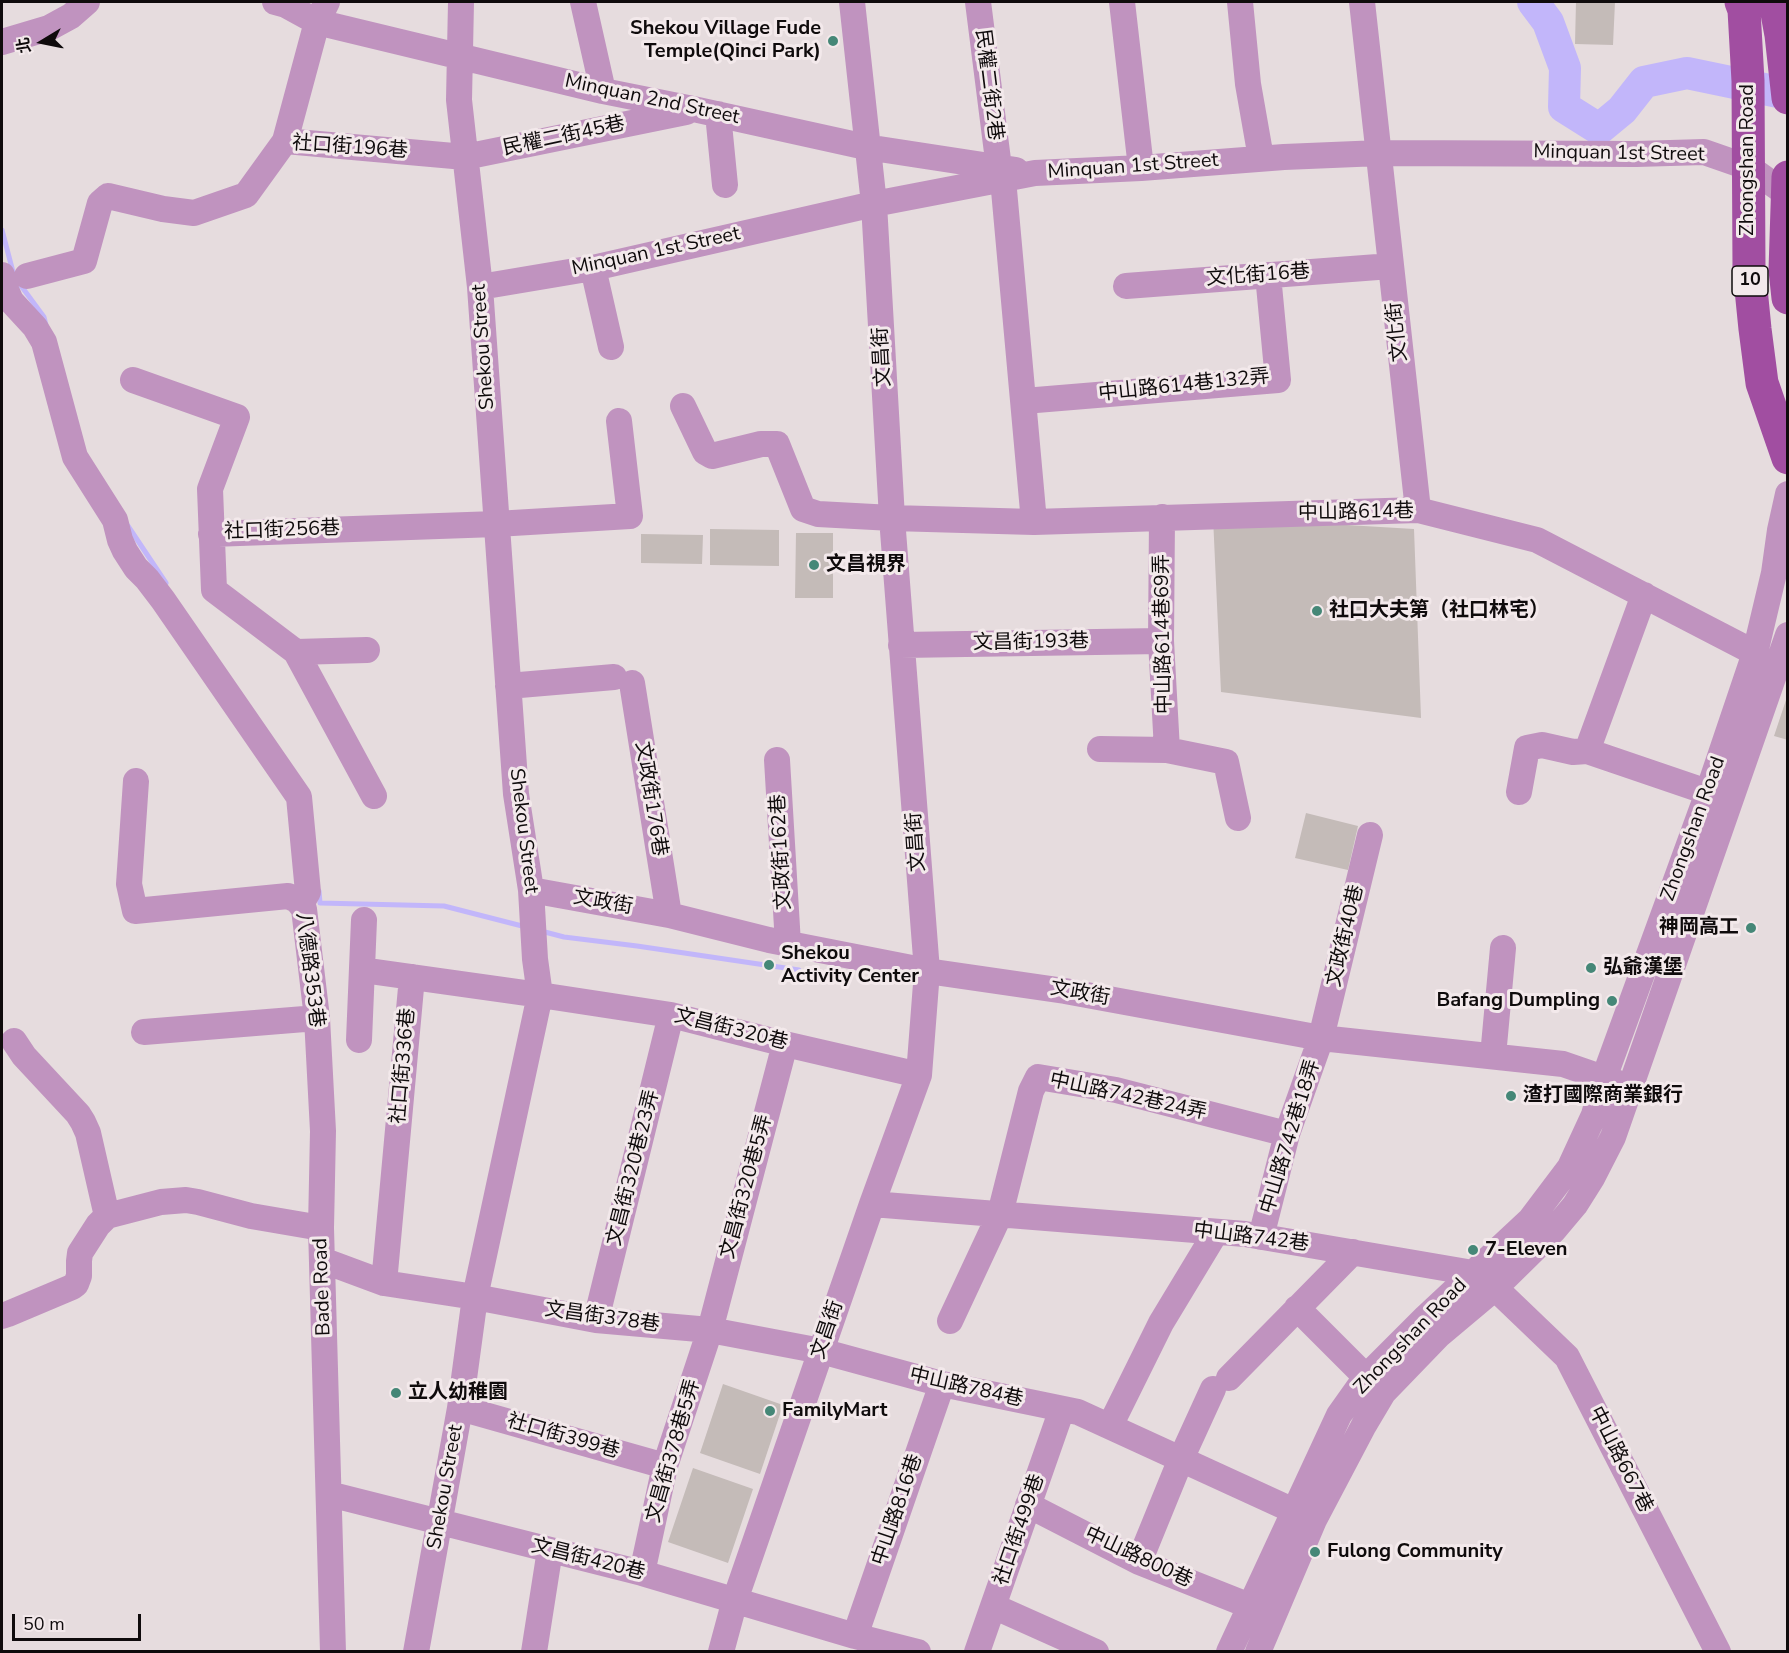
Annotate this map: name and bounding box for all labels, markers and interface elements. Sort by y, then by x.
north arrow [12,12,72,72]
place label: Shekou Village Fude Temple(Qinci Park) [630,17,821,64]
street label: 民權二街2巷 [969,28,1007,142]
marker: Shekou Village Fude Temple(Qinci Park) [826,34,840,48]
text: 北 [12,35,36,55]
street label: Minquan 2nd Street [563,70,741,130]
street label: Zhongshan Road [1736,84,1760,236]
street label: 民權二街45巷 [501,112,627,162]
street label: 社口街196巷 [291,132,409,164]
street label: Minquan 1st Street [1533,141,1705,167]
street label: Minquan 1st Street [1047,149,1219,185]
street label: Minquan 1st Street [570,222,742,282]
street label: 文化街16巷 [1205,260,1311,292]
road number: 10 [1732,266,1768,296]
street label: Shekou Street [468,283,500,411]
street label: 文化街 [1383,301,1413,363]
street label: 文昌街 [869,326,897,388]
street label: 中山路614巷132弄 [1097,365,1271,407]
street label: 中山路614巷 [1298,500,1414,526]
street label: 社口街256巷 [224,517,340,545]
place label: 文昌視界 [826,553,906,577]
street label: 中山路614巷69弄 [1151,554,1177,714]
marker: 文昌視界 [807,558,821,572]
place label: 社口大夫第（社口林宅） [1329,599,1549,623]
marker: 社口大夫第（社口林宅） [1310,604,1324,618]
street label: 文昌街193巷 [973,630,1089,656]
street label: 文政街176巷 [629,740,671,858]
street label: Zhongshan Road [1657,754,1731,904]
street label: Shekou Street [503,767,543,895]
street label: 文政街162巷 [767,793,797,911]
street label: 文昌街 [903,811,931,873]
street label: 文政街40巷 [1323,883,1369,989]
street label: 文政街 [571,886,635,920]
street label: 八德路353巷 [290,911,328,1029]
place label: 神岡高工 [1659,916,1739,940]
marker: 神岡高工 [1744,921,1758,935]
place label: Shekou Activity Center [781,942,919,989]
place label: 弘爺漢堡 [1603,956,1683,980]
marker: Shekou Activity Center [762,958,776,972]
marker: 弘爺漢堡 [1584,961,1598,975]
street label: 文政街 [1048,977,1112,1011]
place label: Bafang Dumpling [1436,989,1600,1013]
marker: Bafang Dumpling [1605,994,1619,1008]
street label: 文昌街320巷 [672,1004,790,1056]
street label: 社口街336巷 [387,1007,421,1125]
street label: 中山路742巷18弄 [1256,1057,1326,1217]
street label: 中山路742巷24弄 [1047,1069,1209,1125]
place label: 渣打國際商業銀行 [1523,1084,1683,1108]
street label: 文昌街320巷23弄 [603,1087,665,1249]
marker: 渣打國際商業銀行 [1504,1089,1518,1103]
street label: 文昌街320巷5弄 [716,1112,778,1262]
street label: 中山路742巷 [1192,1219,1310,1257]
street label: Bade Road [309,1238,337,1336]
place label: 7-Eleven [1485,1238,1567,1262]
marker: 7-Eleven [1466,1243,1480,1257]
street label: Zhongshan Road [1350,1274,1472,1400]
street label: 文昌街378巷 [543,1298,661,1338]
street label: 文昌街 [807,1298,849,1362]
street label: 中山路784巷 [907,1363,1025,1413]
street label: 文昌街378巷5弄 [642,1377,706,1525]
place label: 立人幼稚園 [408,1381,508,1405]
marker: 立人幼稚園 [389,1386,403,1400]
place label: FamilyMart [782,1399,887,1423]
street label: 中山路667巷 [1583,1403,1657,1517]
marker: FamilyMart [763,1404,777,1418]
street label: 社口街399巷 [504,1409,622,1465]
street label: Shekou Street [423,1423,469,1551]
street label: 中山路816巷 [868,1451,928,1569]
street label: 社口街499巷 [990,1471,1050,1589]
street label: 中山路800巷 [1080,1523,1196,1593]
street label: 文昌街420巷 [529,1534,647,1586]
place label: Fulong Community [1327,1540,1503,1564]
marker: Fulong Community [1308,1545,1322,1559]
scale bar [15,1602,144,1640]
text: 50 m [23,1612,65,1636]

